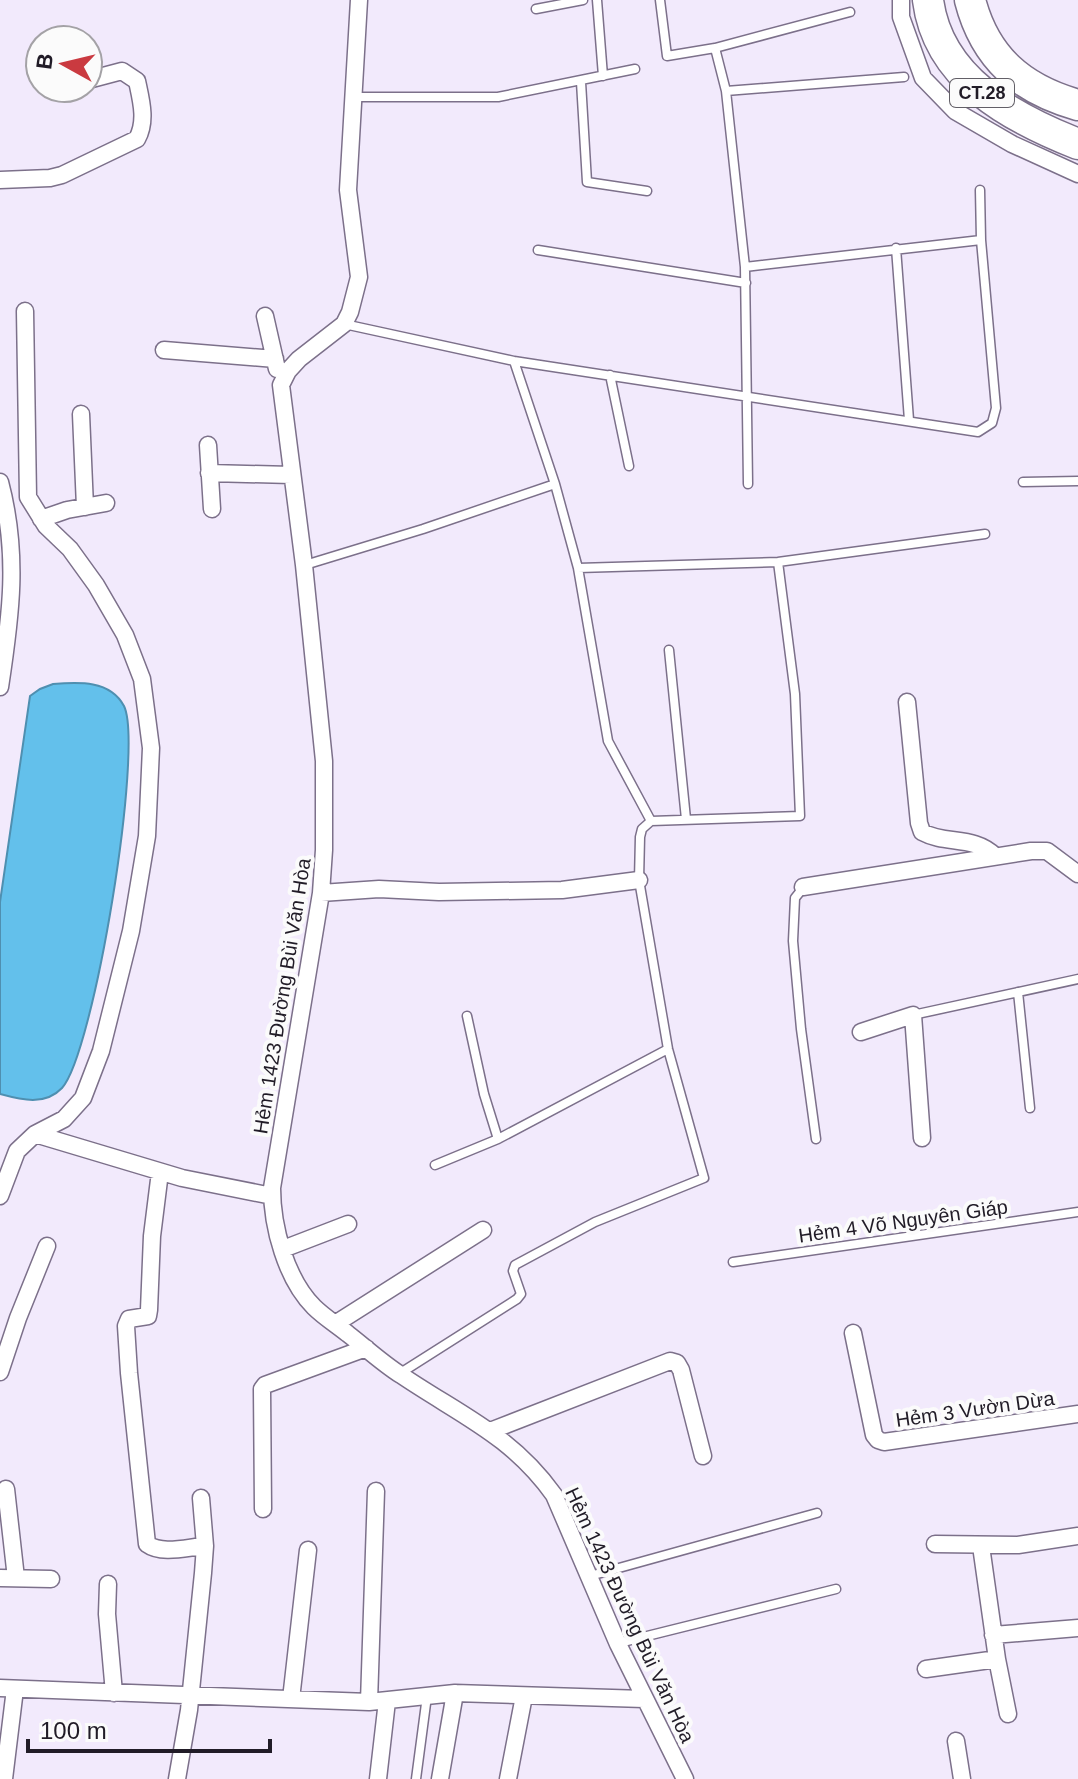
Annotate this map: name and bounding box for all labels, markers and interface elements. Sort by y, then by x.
north arrow [24,24,104,104]
text: B [31,52,58,71]
road number: CT.28 [950,79,1014,107]
street label: Hẻm 1423 Đường Bùi Văn Hòa [249,856,315,1135]
street label: Hẻm 4 Võ Nguyên Giáp [797,1195,1009,1247]
street label: Hẻm 3 Vườn Dừa [894,1387,1057,1431]
street label: Hẻm 1423 Đường Bùi Văn Hòa [561,1484,699,1747]
scale bar [28,1703,270,1753]
text: 100 m [40,1717,107,1744]

